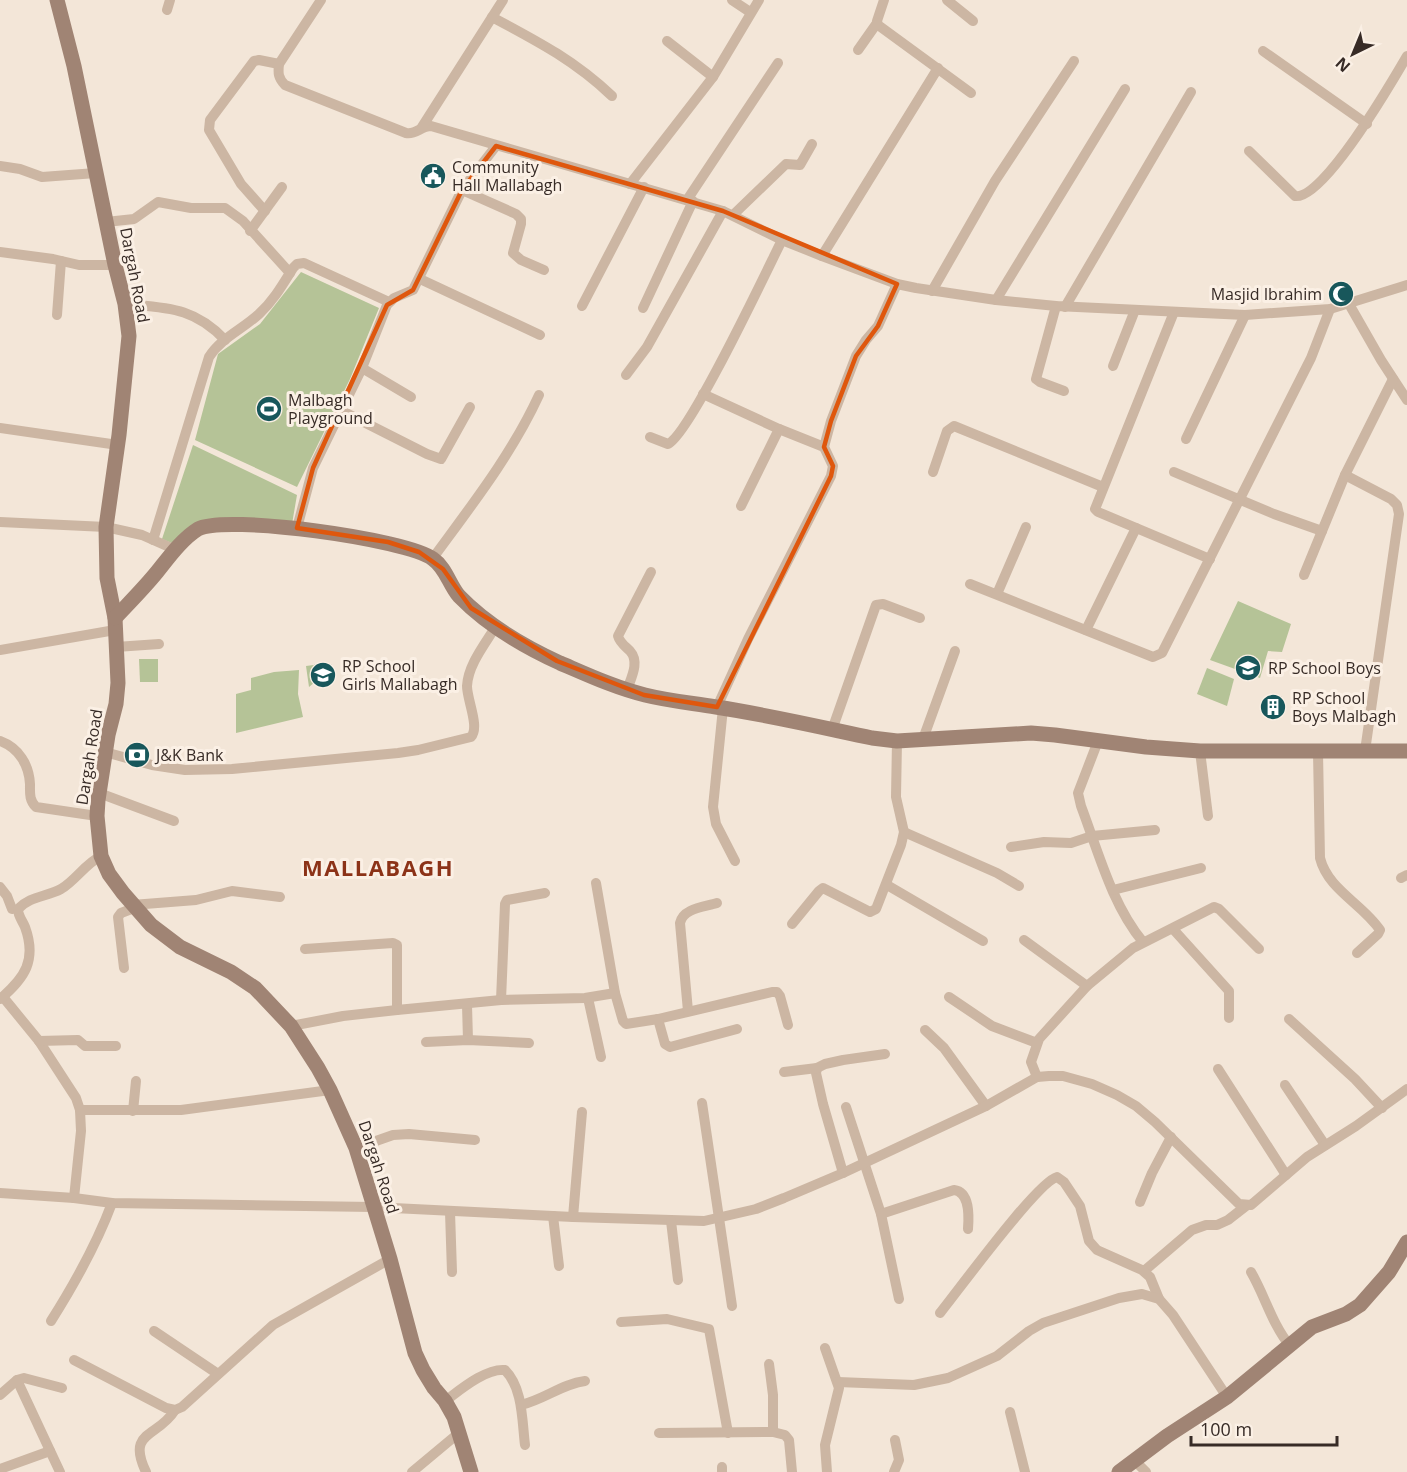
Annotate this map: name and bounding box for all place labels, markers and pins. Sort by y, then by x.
place label: Community Hall Mallabagh [452,156,562,196]
public building icon: Community Hall Mallabagh [418,161,448,191]
mosque icon: Masjid Ibrahim [1326,279,1356,309]
place label: Masjid Ibrahim [1211,283,1322,305]
place label: Malbagh Playground [288,389,373,429]
sports icon: Malbagh Playground [254,394,284,424]
school or university icon: RP School Boys [1233,653,1263,683]
place label: RP School Girls Mallabagh [342,655,457,695]
place label: RP School Boys [1268,657,1381,679]
school or university icon: RP School Girls Mallabagh [308,660,338,690]
place label: RP School Boys Malbagh [1292,687,1396,727]
building icon: RP School Boys Malbagh [1258,692,1288,722]
bank icon: J&K Bank [122,740,152,770]
place label: J&K Bank [154,744,224,766]

